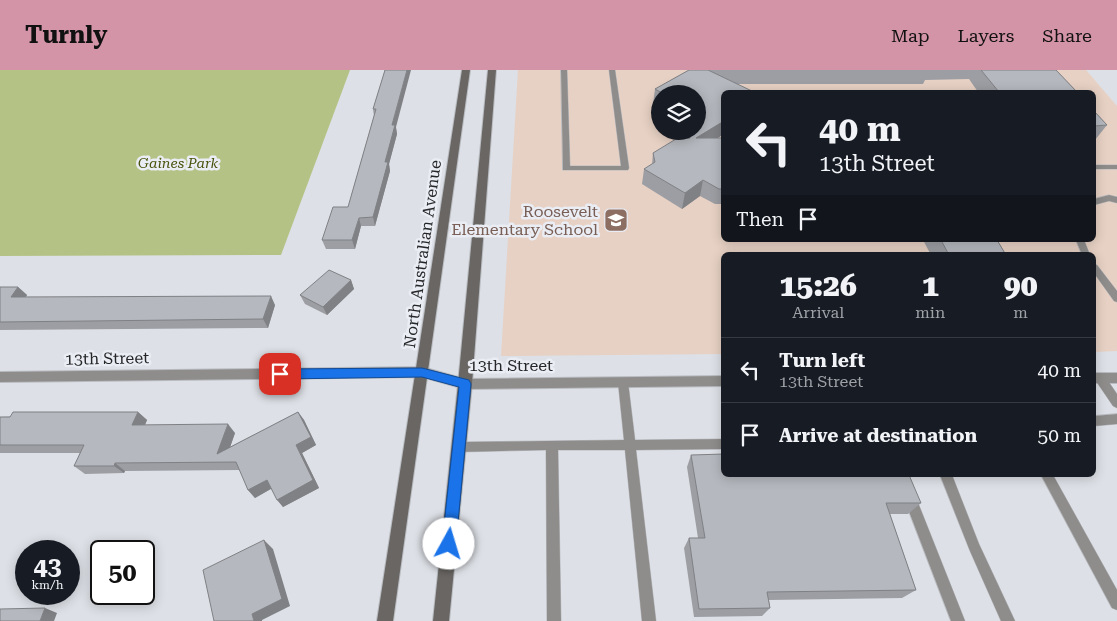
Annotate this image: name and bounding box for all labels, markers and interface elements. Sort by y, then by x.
text: Turnly [25,21,108,49]
text: Map [891,25,930,46]
text: Layers [958,25,1014,46]
text: Share [1042,25,1092,46]
map controls [651,85,706,140]
button: layers [651,85,706,140]
text: 40 m [819,109,901,150]
icon: left [736,110,801,175]
text: 13th Street [819,151,935,176]
park label: Gaines Park [138,155,218,171]
street label: North Australian Avenue [400,159,445,349]
place label: Roosevelt Elementary School [451,202,598,239]
icon: arrive [794,205,822,233]
school or university icon: Roosevelt Elementary School [603,207,629,233]
text: Then [736,208,784,231]
text: 15:26 [780,268,857,303]
text: 1 [922,268,939,303]
text: 90 [1004,268,1037,303]
text: Arrival [792,303,844,322]
text: min [915,303,945,322]
text: m [1013,303,1028,322]
street label: 13th Street [65,348,149,369]
text: Turn left [779,349,865,372]
pin [259,353,301,395]
street label: 13th Street [469,356,553,375]
icon: left [736,356,764,384]
text: 40 m [1038,359,1081,382]
icon: arrive [266,360,294,388]
text: 13th Street [779,372,863,391]
icon: arrive [736,421,764,449]
text: Arrive at destination [779,424,977,447]
text: 50 m [1038,424,1081,447]
position arrow [422,517,474,569]
speed limit sign: 50 [90,540,155,605]
text: 43 [33,552,62,581]
text: km/h [31,578,64,592]

